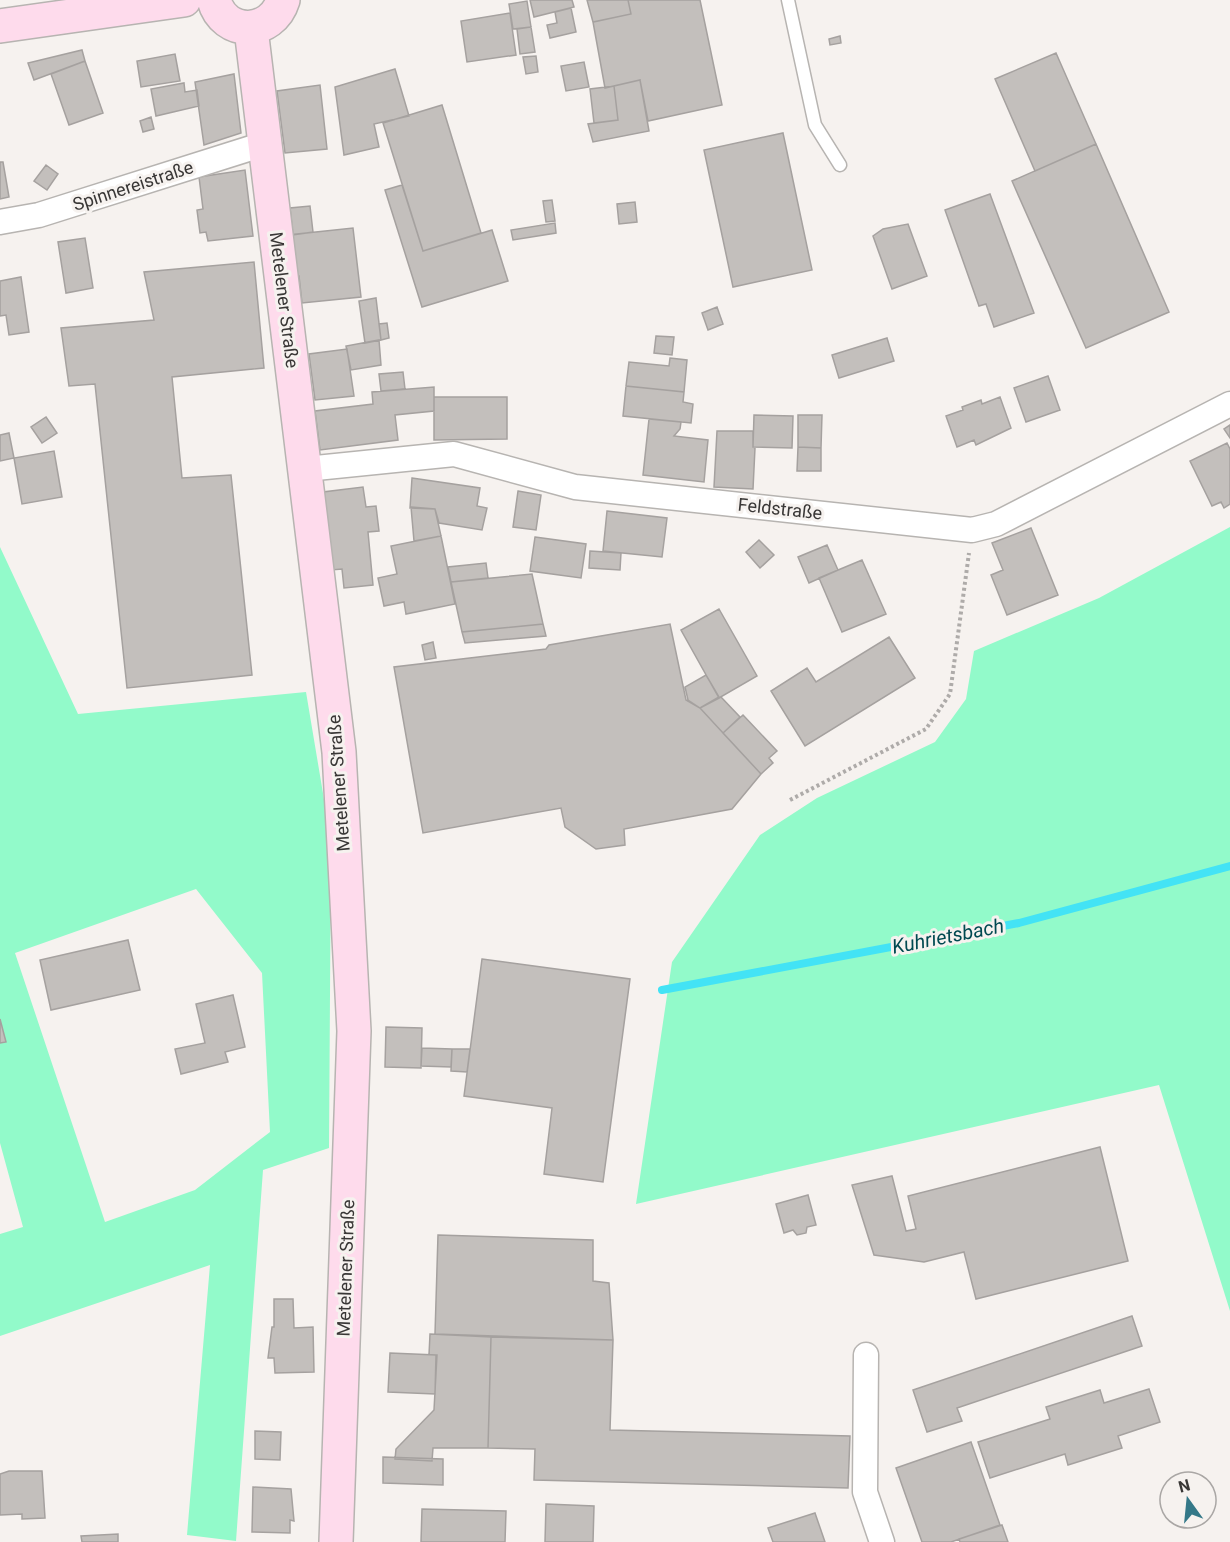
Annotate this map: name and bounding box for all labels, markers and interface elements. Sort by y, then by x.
street label: Spinnereistraße [70,156,196,215]
street label: Metelener Straße [266,231,303,369]
street label: Feldstraße [737,494,823,523]
street label: Metelener Straße [323,714,354,852]
water label: Kuhrietsbach [890,913,1006,959]
street label: Metelener Straße [333,1199,358,1337]
north arrow [1158,1470,1218,1530]
text: N [1176,1475,1192,1497]

